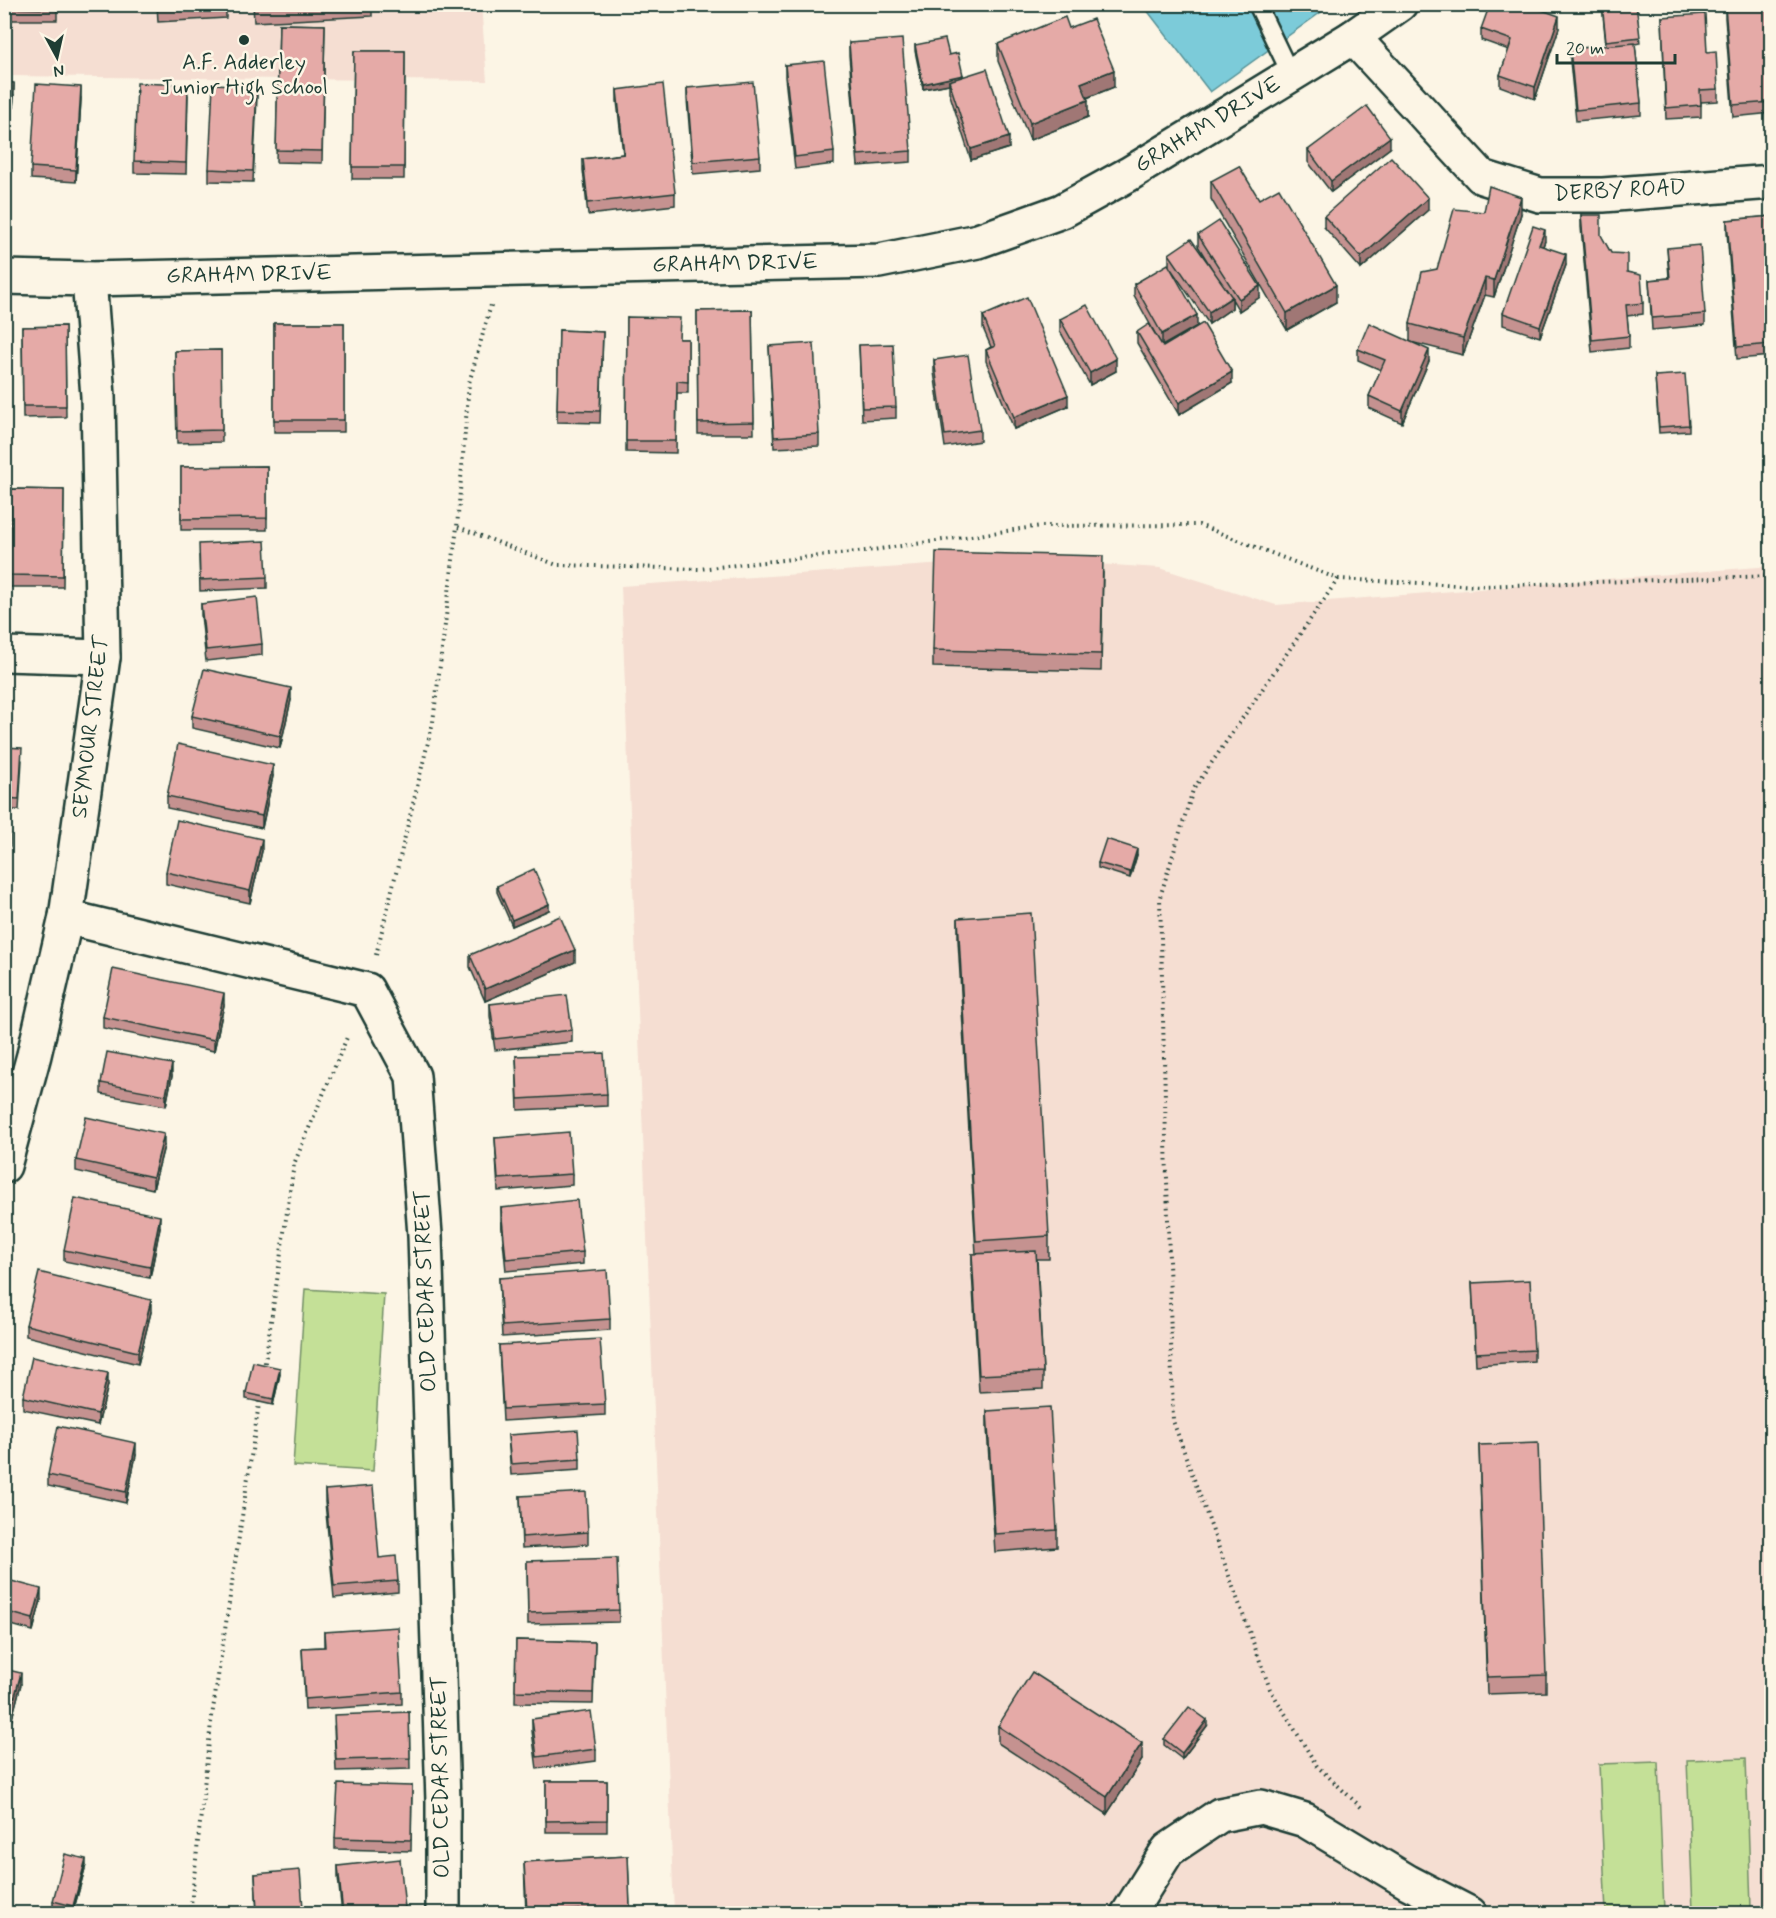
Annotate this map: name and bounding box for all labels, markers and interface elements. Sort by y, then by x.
north arrow [27,27,87,87]
scale bar [1557,27,1676,65]
marker: A.F. Adderley Junior High School [237,33,251,47]
text: 20 m [1566,37,1604,61]
place label: A.F. Adderley Junior High School [160,49,328,105]
text: N [52,59,66,82]
street label: GRAHAM DRIVE [1130,70,1286,180]
street label: DERBY ROAD [1553,174,1687,208]
street label: GRAHAM DRIVE [652,249,818,279]
street label: GRAHAM DRIVE [166,260,332,290]
street label: SEYMOUR STREET [66,633,116,820]
street label: OLD CEDAR STREET [408,1189,444,1393]
street label: OLD CEDAR STREET [425,1675,457,1879]

